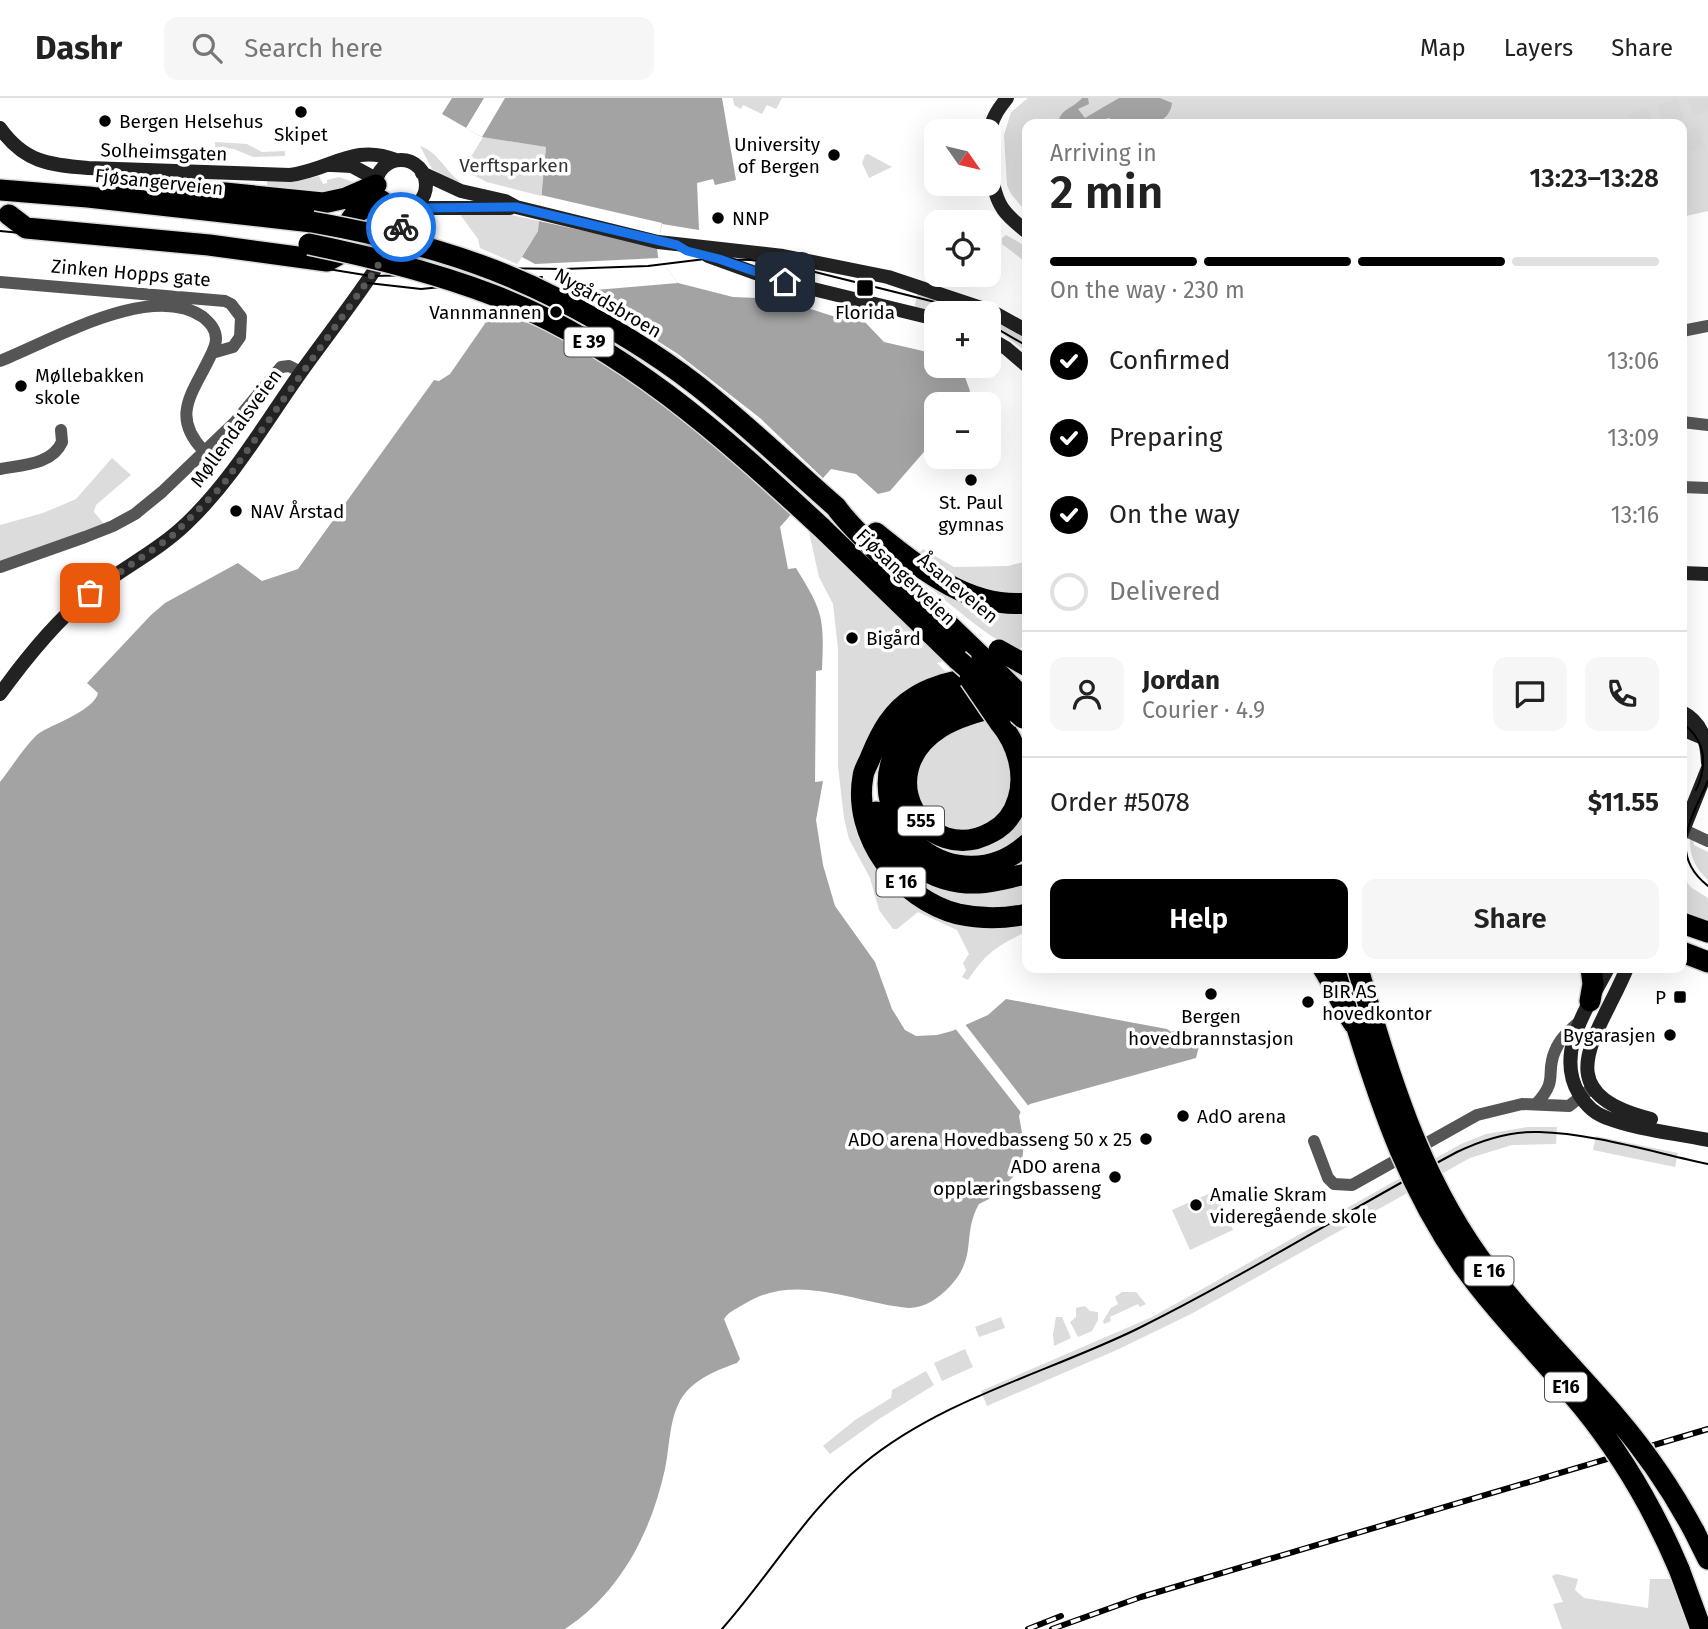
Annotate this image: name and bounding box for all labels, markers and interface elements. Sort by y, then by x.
search box [164,17,654,80]
text: Dashr [35,28,122,68]
icon: search [188,29,226,67]
text: Search here [244,33,383,64]
text: Map [1420,34,1466,62]
text: Layers [1504,34,1573,62]
text: Share [1611,34,1673,62]
marker: Skipet [293,104,309,120]
place label: Bergen Helsehus [119,110,263,133]
marker: Bergen Helsehus [97,113,113,129]
north arrow [924,119,1001,196]
map controls [924,119,1001,469]
place label: Skipet [274,123,328,146]
place label: University of Bergen [734,133,821,178]
street label: Solheimsgaten [100,138,228,166]
text: Arriving in [1050,139,1157,167]
marker: University of Bergen [826,147,842,163]
park label: Verftsparken [459,154,569,177]
text: 13:23–13:28 [1530,163,1659,194]
street label: Fjøsangerveien [94,164,224,200]
text: 2 min [1050,165,1163,220]
courier [366,192,436,262]
place label: NNP [732,207,769,230]
icon: bike [382,208,420,246]
marker: NNP [710,210,726,226]
button: locate [924,210,1001,287]
pin [755,252,815,312]
street label: Zinken Hopps gate [50,255,212,291]
street label: Nygårdsbroen [550,263,666,343]
icon: home [766,263,804,301]
text: On the way · 230 m [1050,276,1245,304]
marker: Florida [855,278,875,298]
place label: Vannmannen [429,301,542,324]
place label: Florida [835,301,895,324]
button: + [924,301,1001,378]
marker: Vannmannen [548,304,564,320]
road number: E 39 [564,328,614,356]
icon: check [1050,342,1088,380]
text: Confirmed [1109,345,1230,376]
text: 13:06 [1607,347,1659,375]
place label: Møllebakken skole [35,364,144,409]
street label: Møllendalsveien [185,364,287,492]
marker: Møllebakken skole [13,378,29,394]
button: − [924,392,1001,469]
icon: check [1050,419,1088,457]
text: Preparing [1109,422,1222,453]
text: 13:09 [1607,424,1659,452]
marker: St. Paul gymnas [963,472,979,488]
place label: St. Paul gymnas [938,491,1004,536]
icon: check [1050,496,1088,534]
text: On the way [1109,499,1240,530]
place label: NAV Årstad [250,500,344,523]
text: 13:16 [1611,501,1659,529]
marker: NAV Årstad [228,503,244,519]
street label: Fjøsangerveien [852,524,960,630]
street label: Åsaneveien [913,548,1003,628]
pin [60,563,120,623]
icon: bag [71,574,109,612]
text: Delivered [1109,576,1221,607]
place label: Bigård [866,627,921,650]
marker: Bigård [844,630,860,646]
button: person [1050,657,1124,731]
button: chat [1493,657,1567,731]
button: phone [1585,657,1659,731]
text: Jordan [1142,665,1220,696]
text: Courier · 4.9 [1142,696,1265,724]
text: Order #5078 [1050,787,1190,818]
text: $11.55 [1588,787,1659,818]
road number: 555 [898,806,944,836]
road number: E 16 [876,868,926,896]
button: Help [1050,879,1348,959]
button: Share [1362,879,1659,959]
place label: BIR AS hovedkontor [1322,980,1433,1025]
marker: Bergen hovedbrannstasjon [1203,986,1219,1002]
place label: P [1655,986,1666,1009]
marker: P [1672,989,1688,1005]
marker: BIR AS hovedkontor [1300,994,1316,1010]
place label: Bergen hovedbrannstasjon [1128,1005,1294,1050]
place label: Bygarasjen [1563,1024,1656,1047]
marker: Bygarasjen [1662,1027,1678,1043]
place label: AdO arena [1197,1105,1286,1128]
marker: AdO arena [1175,1108,1191,1124]
place label: ADO arena Hovedbasseng 50 x 25 [848,1128,1132,1151]
marker: ADO arena Hovedbasseng 50 x 25 [1138,1131,1154,1147]
place label: ADO arena opplæringsbasseng [933,1155,1101,1200]
marker: ADO arena opplæringsbasseng [1107,1169,1123,1185]
place label: Amalie Skram videregående skole [1210,1183,1377,1228]
marker: Amalie Skram videregående skole [1188,1197,1204,1213]
road number: E 16 [1464,1256,1514,1286]
road number: E16 [1545,1372,1587,1402]

